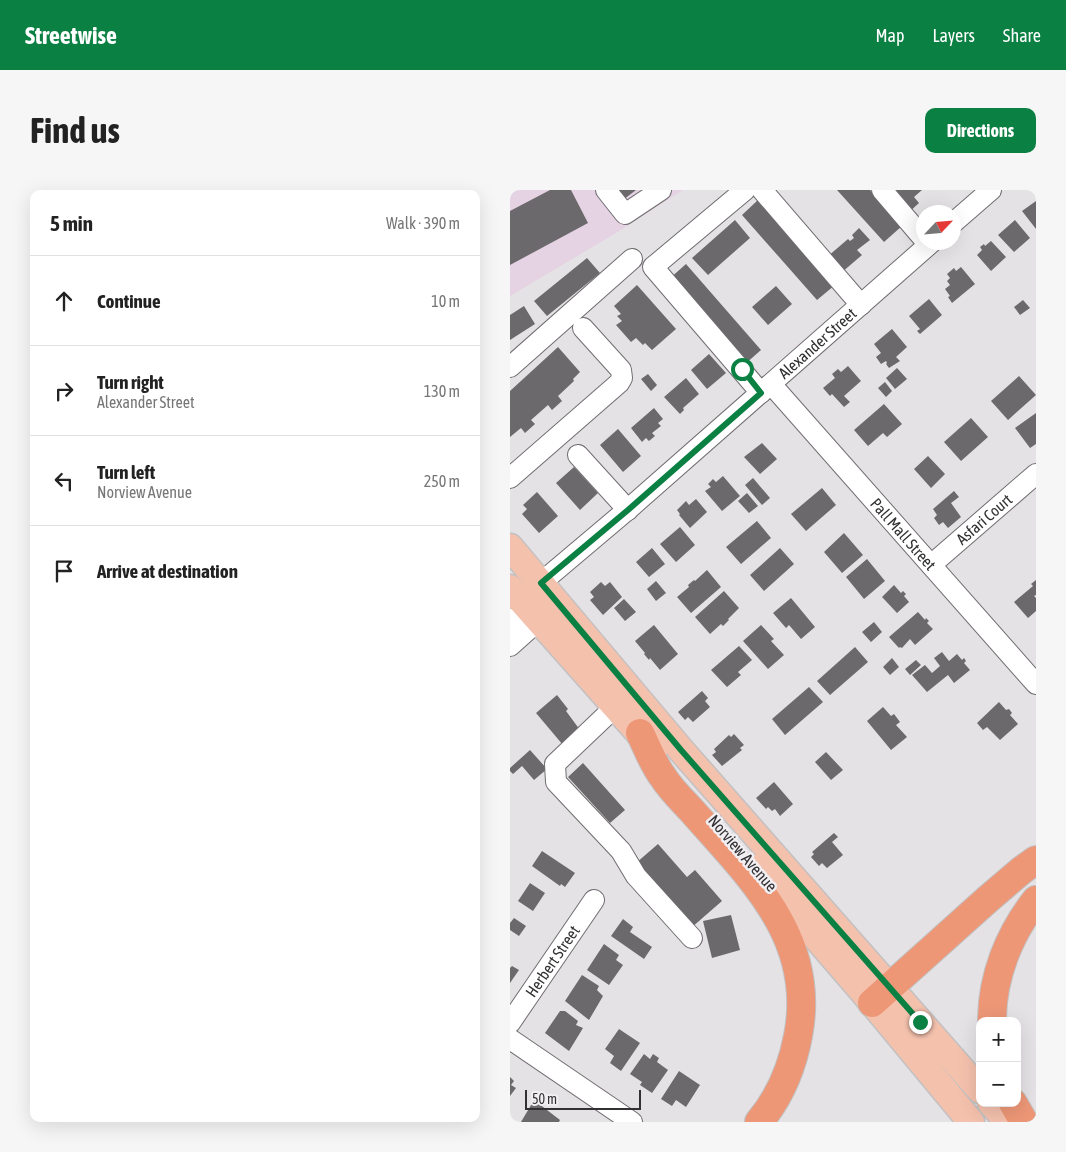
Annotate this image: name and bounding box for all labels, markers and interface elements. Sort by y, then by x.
text: Streetwise [25,22,117,49]
text: Map [875,25,904,46]
text: Layers [932,25,975,46]
text: Share [1003,25,1041,46]
button: Directions [925,108,1036,153]
text: Find us [30,110,120,150]
north arrow [916,205,961,250]
text: 5 min [50,211,93,235]
text: Walk · 390 m [386,214,460,232]
icon: ahead [50,287,78,315]
text: Continue [97,290,161,312]
text: 10 m [431,292,460,310]
street label: Alexander Street [774,304,860,382]
route start [731,358,754,381]
text: Turn right [97,371,164,393]
icon: right [50,377,78,405]
text: 130 m [424,382,460,400]
text: Alexander Street [97,393,195,411]
text: Turn left [97,461,155,483]
icon: left [50,467,78,495]
text: 250 m [424,472,460,490]
text: Norview Avenue [97,483,192,501]
street label: Asfari Court [952,490,1016,548]
street label: Pall Mall Street [867,494,940,574]
icon: arrive [50,557,78,585]
text: Arrive at destination [97,560,238,582]
street label: Norview Avenue [705,811,781,895]
street label: Herbert Street [522,922,583,1000]
route end [909,1011,932,1034]
map controls [976,1017,1021,1107]
button: + [976,1017,1021,1062]
button: − [976,1062,1021,1107]
scale bar [525,1087,641,1110]
text: 50 m [532,1091,557,1107]

